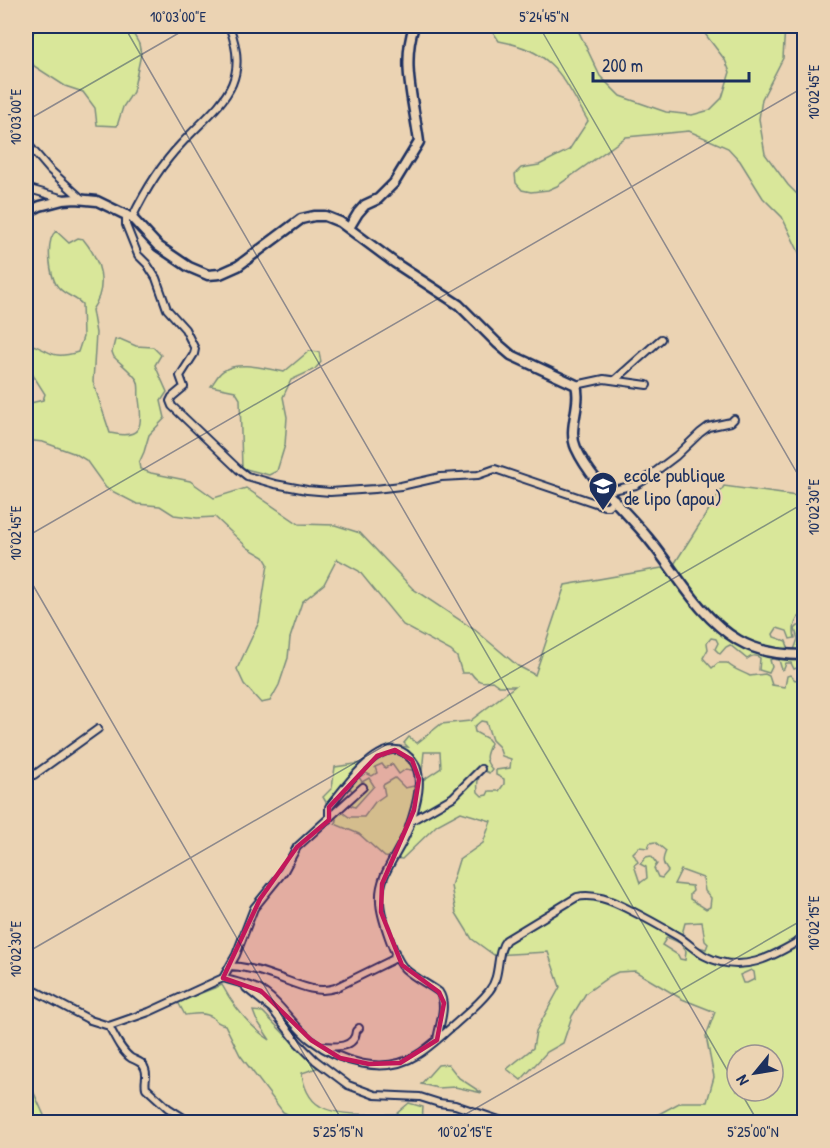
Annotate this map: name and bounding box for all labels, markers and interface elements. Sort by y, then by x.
text: 10°03'00"E [150,6,206,27]
text: 5°24'45"N [519,6,569,27]
scale bar [593,45,749,83]
text: 200 m [602,53,643,78]
text: 10°02'45"E [803,64,824,120]
text: 10°03'00"E [5,89,26,145]
place label: ecole publique de lipo (apou) [624,461,726,511]
school or university icon: ecole publique de lipo (apou) [587,470,619,512]
text: 10°02'30"E [803,478,824,535]
text: 10°02'45"E [5,505,26,561]
text: 10°02'15"E [803,895,824,950]
text: 10°02'30"E [5,920,26,977]
north arrow [725,1043,785,1103]
text: N [730,1071,754,1090]
text: 5°25'15"N [313,1121,363,1142]
text: 10°02'15"E [438,1121,493,1142]
text: 5°25'00"N [727,1121,779,1142]

